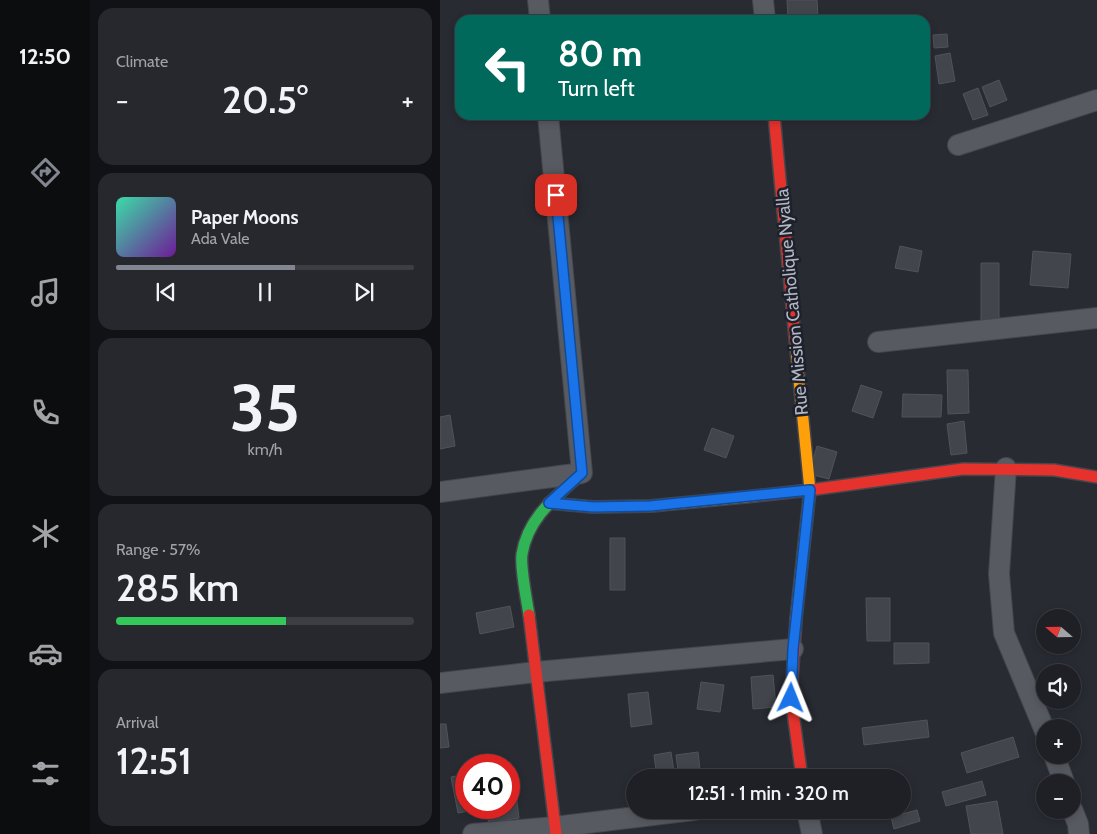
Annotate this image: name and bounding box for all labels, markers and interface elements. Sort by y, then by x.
text: 80 m [558,32,642,75]
icon: left [475,35,540,100]
text: 12:50 [19,43,71,70]
text: Climate [116,52,168,71]
text: Turn left [558,75,635,102]
text: 20.5° [222,76,308,123]
text: − [116,83,128,117]
text: + [402,83,414,117]
icon: directions [28,155,63,190]
pin [535,174,577,216]
icon: arrive [542,181,570,209]
street label: Rue Mission Catholique Nyalla [771,187,813,416]
text: Paper Moons [191,206,299,229]
text: Ada Vale [191,229,250,248]
icon: music [28,275,63,310]
icon: previous [152,278,180,306]
icon: pause [251,278,279,306]
icon: next [350,278,378,306]
text: 35 [230,368,300,447]
icon: phone [28,395,63,430]
text: km/h [247,440,283,459]
icon: climate [28,516,63,551]
text: Range · 57% [116,540,200,559]
text: 285 km [116,564,239,611]
north arrow [1036,609,1081,654]
map controls [1036,609,1081,819]
icon: car [28,636,63,671]
button: sound [1036,664,1081,709]
position arrow [764,671,816,723]
text: Arrival [116,713,159,732]
button: + [1036,719,1081,764]
text: 12:51 [116,737,192,784]
speed limit sign: 40 [455,754,520,819]
icon: filters [28,756,63,791]
button: − [1036,774,1081,819]
text: 12:51 · 1 min · 320 m [688,782,849,805]

